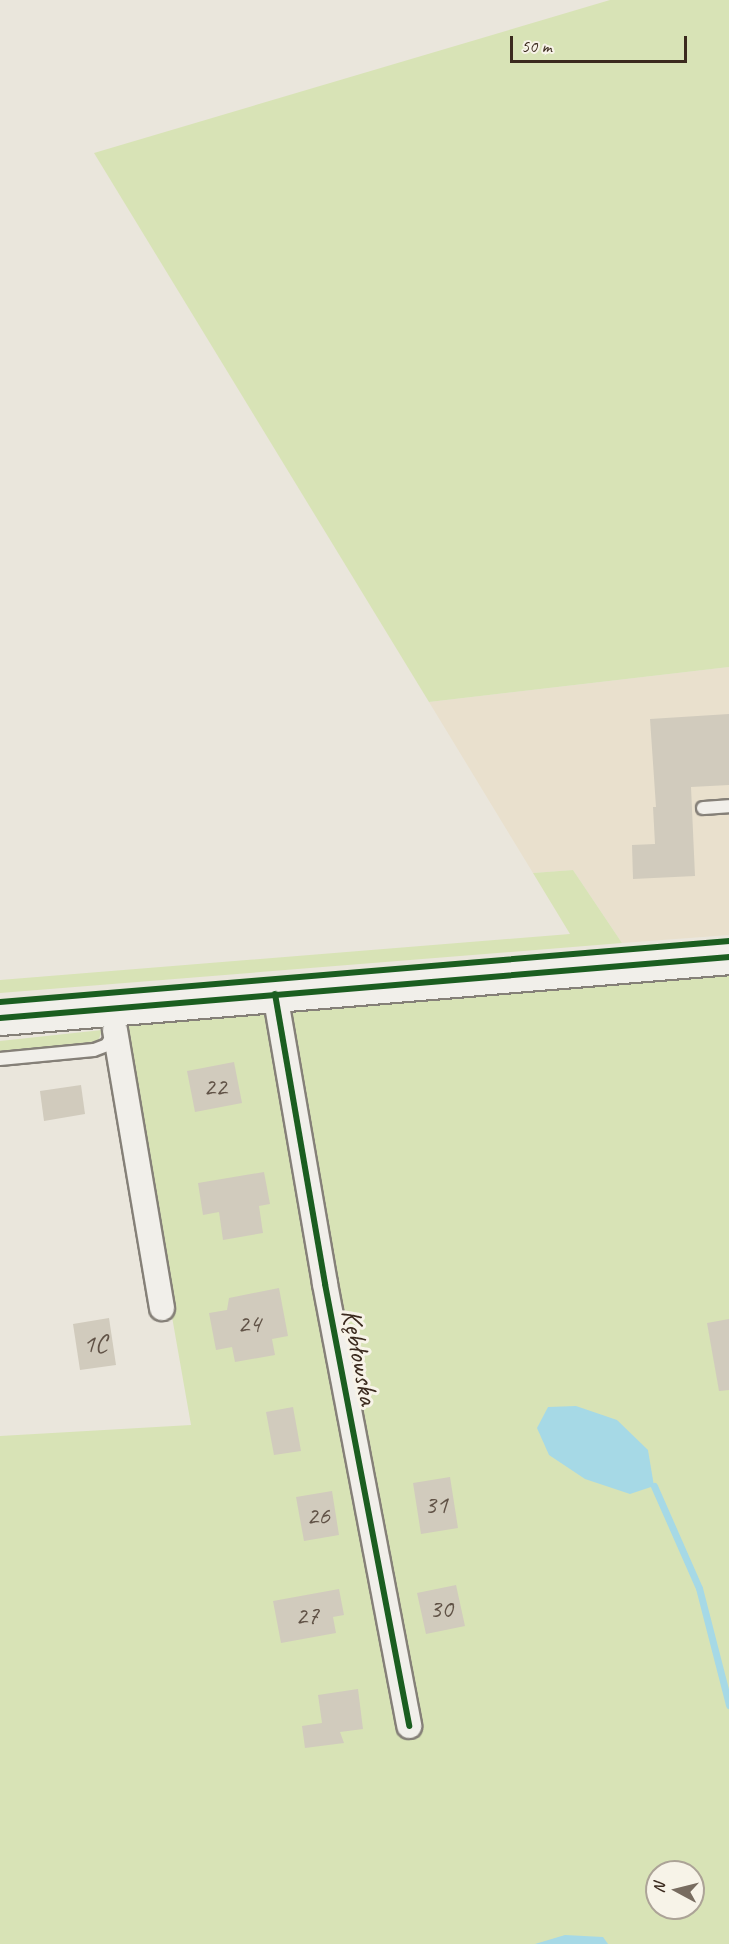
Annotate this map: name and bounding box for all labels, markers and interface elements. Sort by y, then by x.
scale bar [513,24,690,62]
text: 50 m [521,35,552,57]
house number: 22 [203,1071,227,1103]
street label: Kębłowska [334,1306,386,1408]
house number: 24 [237,1308,261,1340]
house number: 1C [83,1328,107,1360]
house number: 31 [424,1489,448,1521]
house number: 26 [306,1500,330,1532]
house number: 30 [429,1593,453,1625]
house number: 27 [295,1600,319,1632]
north arrow [645,1860,705,1920]
text: N [649,1882,670,1894]

